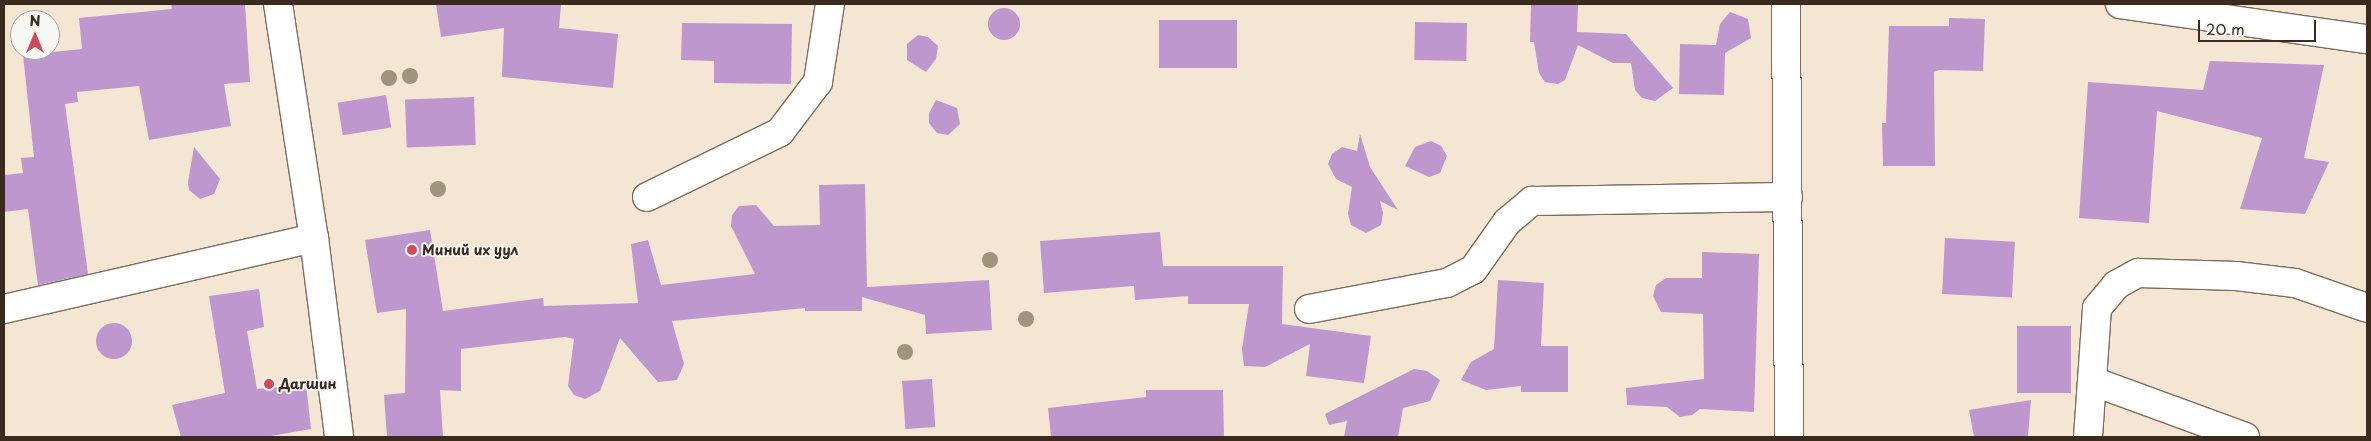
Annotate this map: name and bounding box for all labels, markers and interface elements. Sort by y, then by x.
north arrow [10,10,60,60]
text: N [29,10,41,31]
scale bar [2201,10,2318,42]
text: 20 m [2206,17,2245,40]
place label: Миний их уул [422,242,520,258]
marker: Миний их уул [406,244,418,256]
place label: Дагшин [279,376,337,392]
marker: Дагшин [263,378,275,390]

